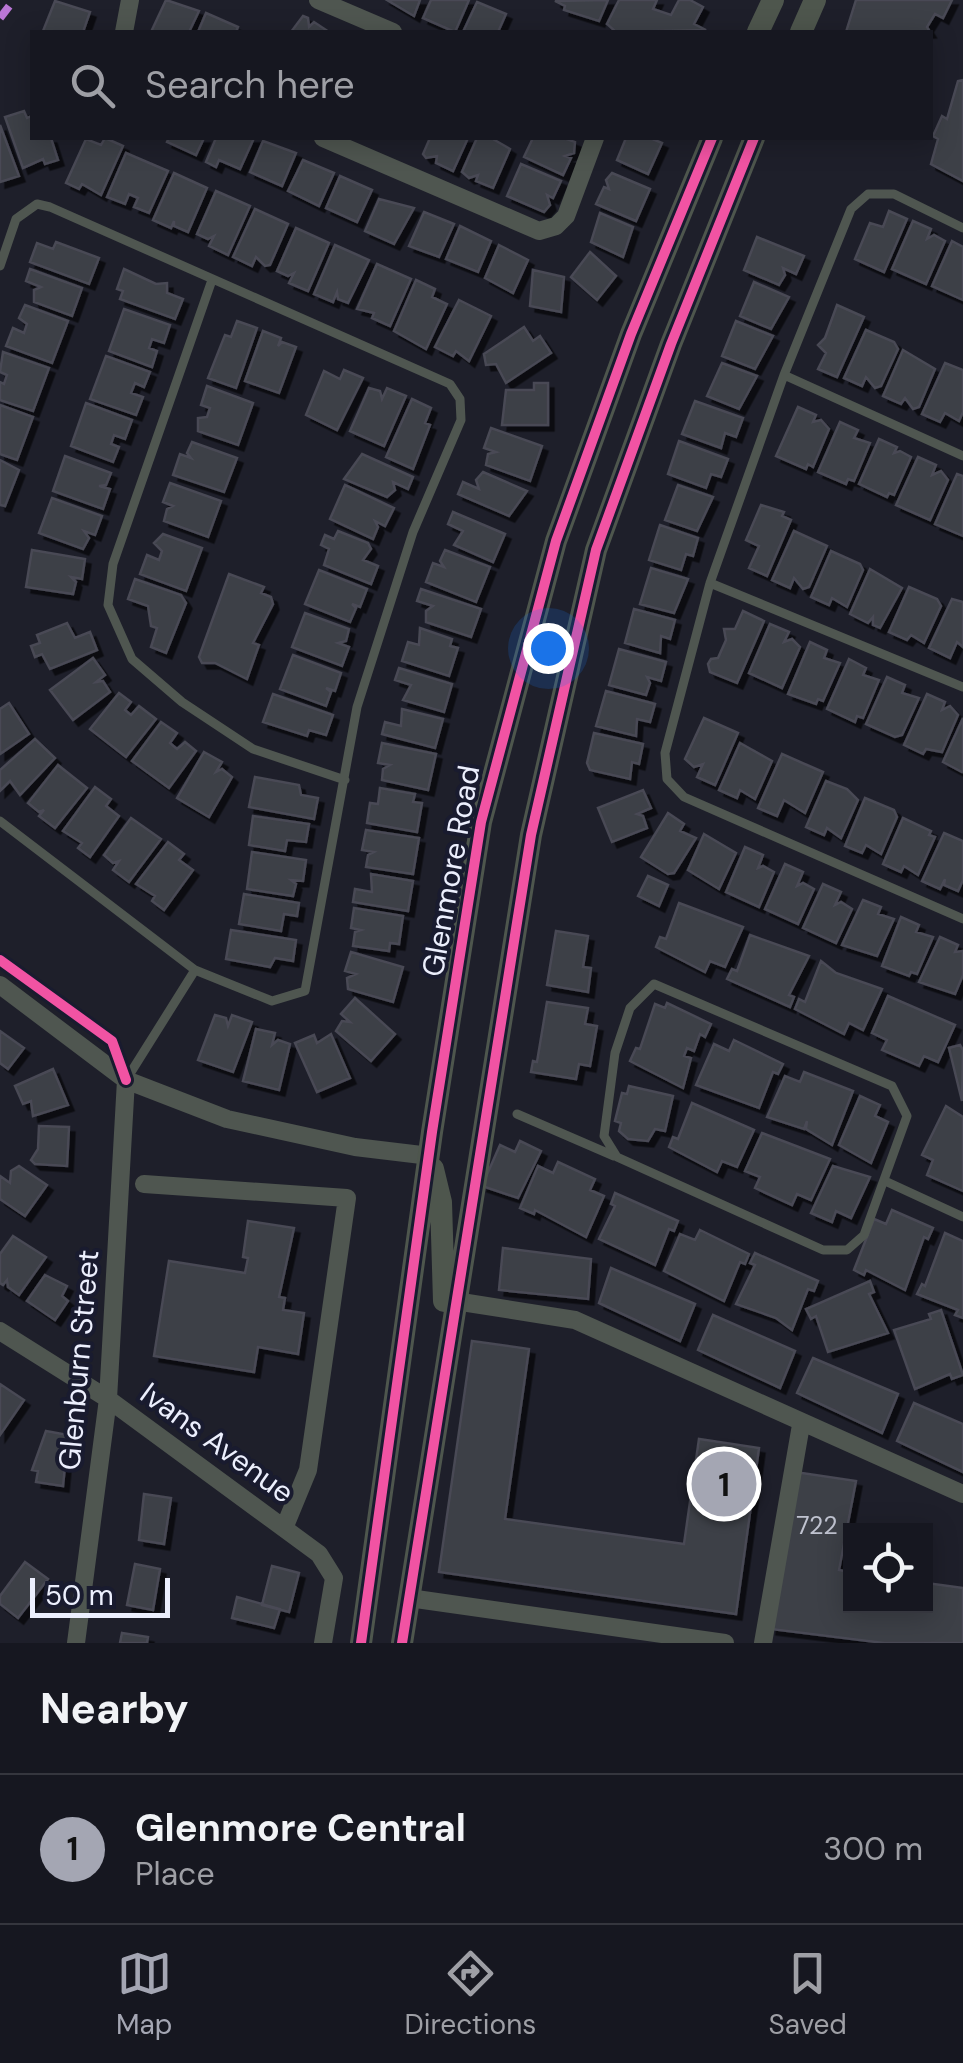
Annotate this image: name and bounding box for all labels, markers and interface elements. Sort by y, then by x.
search box [30,30,933,140]
icon: search [65,58,120,113]
text: Search here [145,60,355,110]
your location [523,623,574,674]
street label: Glenmore Road [413,762,488,979]
street label: Glenburn Street [49,1248,108,1472]
street label: Ivans Avenue [133,1374,302,1511]
pin: 1 [692,1446,756,1522]
house number: 722 [796,1509,838,1542]
map controls [843,1523,933,1613]
button: locate [843,1523,933,1613]
scale bar [30,1573,170,1618]
text: 50 m [45,1577,114,1614]
text: Nearby [40,1681,189,1736]
text: Glenmore Central [135,1803,466,1853]
text: 1 [67,1828,78,1870]
text: 300 m [823,1828,923,1870]
text: Place [135,1853,215,1895]
tab: Map [116,1946,172,2043]
tab: Directions [405,1946,536,2043]
tab: Saved [768,1946,847,2043]

